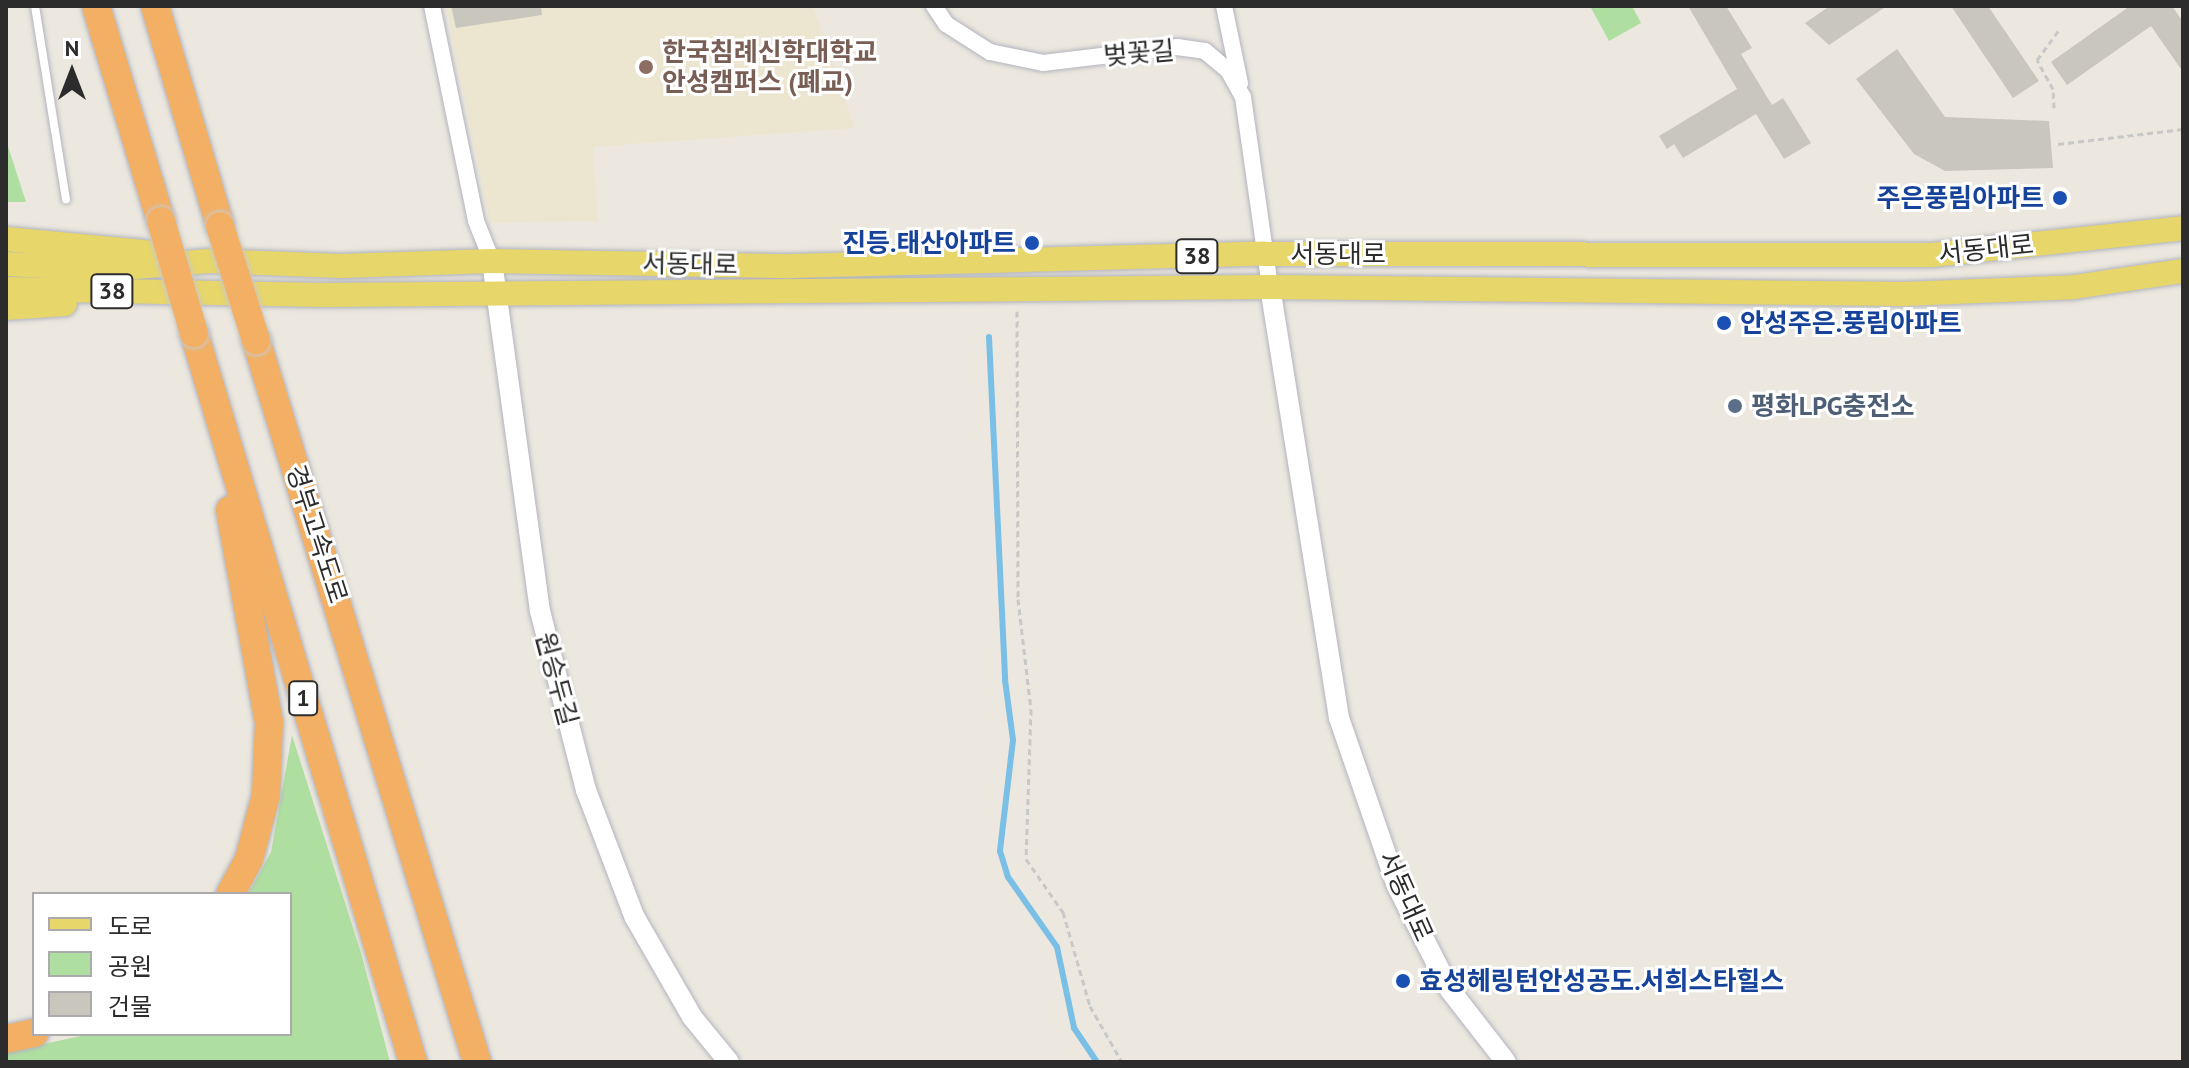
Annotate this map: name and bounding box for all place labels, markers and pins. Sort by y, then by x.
place label: 한국침례신학대학교 안성캠퍼스 (폐교) [662,36,877,98]
marker: 한국침례신학대학교 안성캠퍼스 (폐교) [637,58,655,76]
place label: 주은풍림아파트 [1877,182,2044,214]
marker: 주은풍림아파트 [2051,189,2069,207]
place label: 진등.태산아파트 [842,227,1016,259]
marker: 진등.태산아파트 [1023,234,1041,252]
place label: 안성주은.풍림아파트 [1740,307,1962,339]
marker: 안성주은.풍림아파트 [1715,314,1733,332]
place label: 평화LPG충전소 [1751,390,1914,422]
marker: 평화LPG충전소 [1726,397,1744,415]
place label: 효성헤링턴안성공도.서희스타힐스 [1419,965,1784,997]
marker: 효성헤링턴안성공도.서희스타힐스 [1394,972,1412,990]

